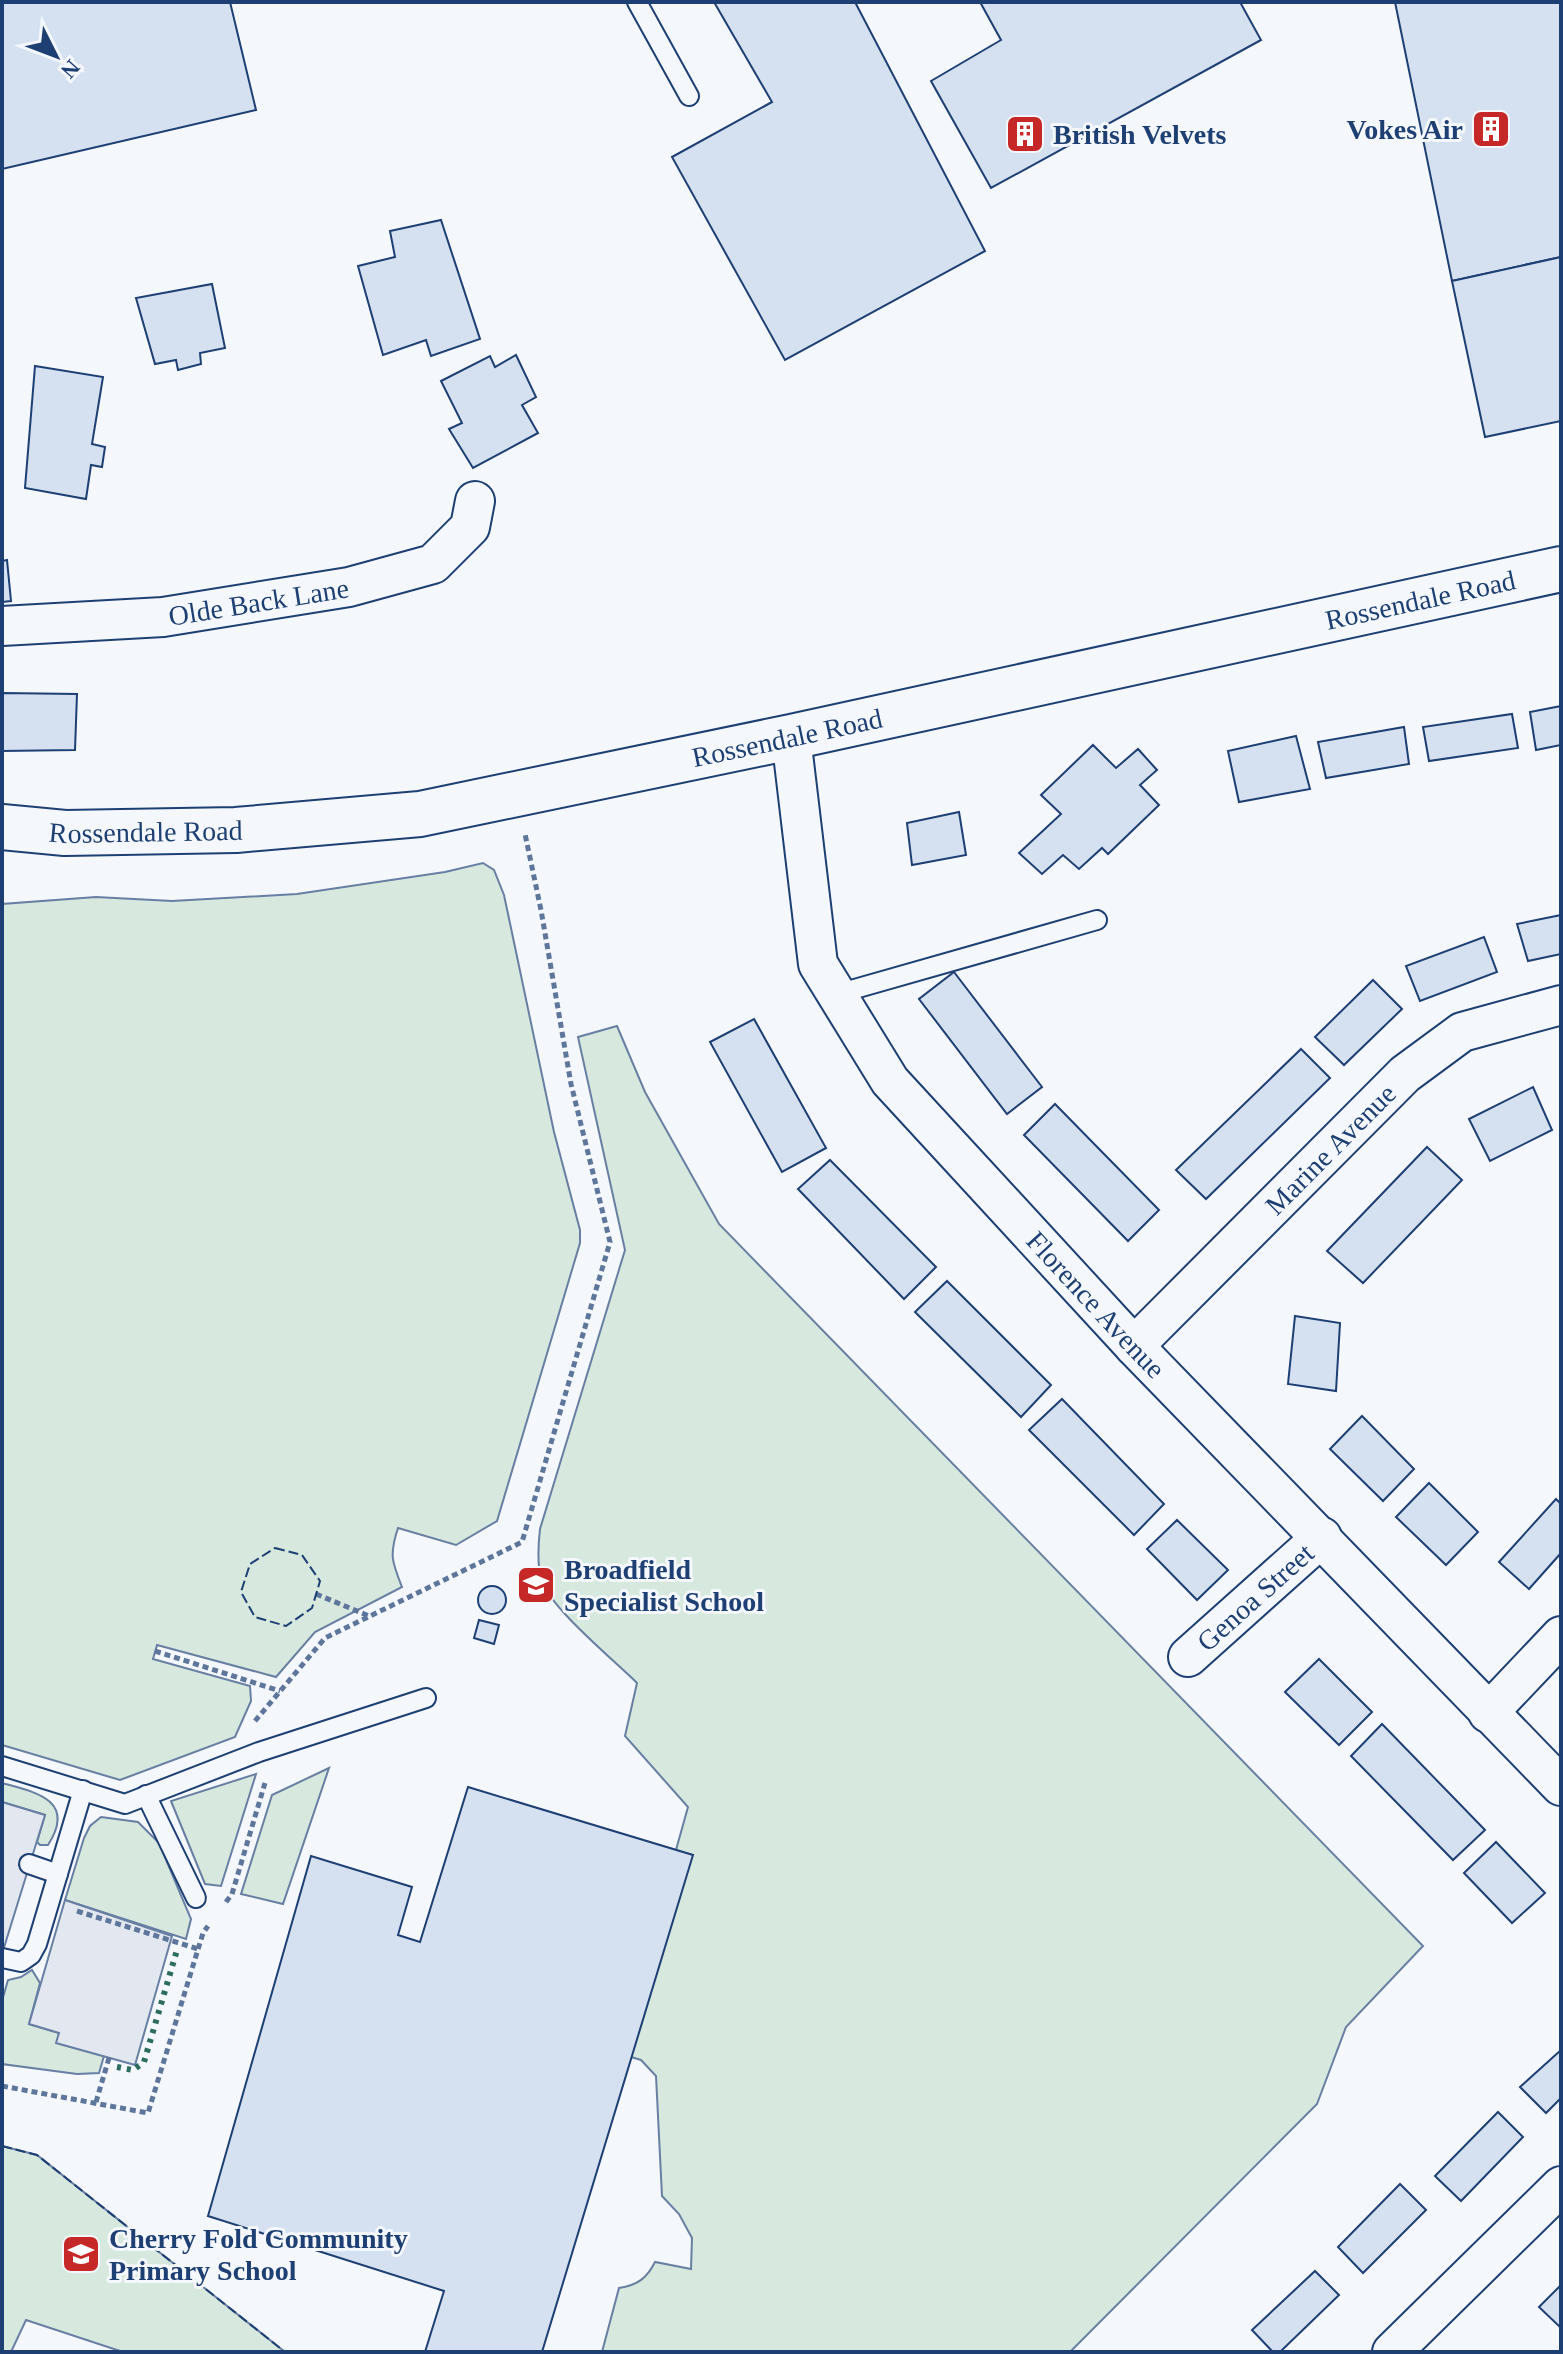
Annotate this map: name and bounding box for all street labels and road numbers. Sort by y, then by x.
street label: Rossendale Road [1322,564,1518,635]
street label: Olde Back Lane [166,572,351,631]
street label: Rossendale Road [689,702,885,773]
street label: Rossendale Road [47,814,243,849]
street label: Marine Avenue [1259,1077,1402,1221]
street label: Florence Avenue [1021,1225,1172,1384]
street label: Genoa Street [1191,1537,1320,1657]

